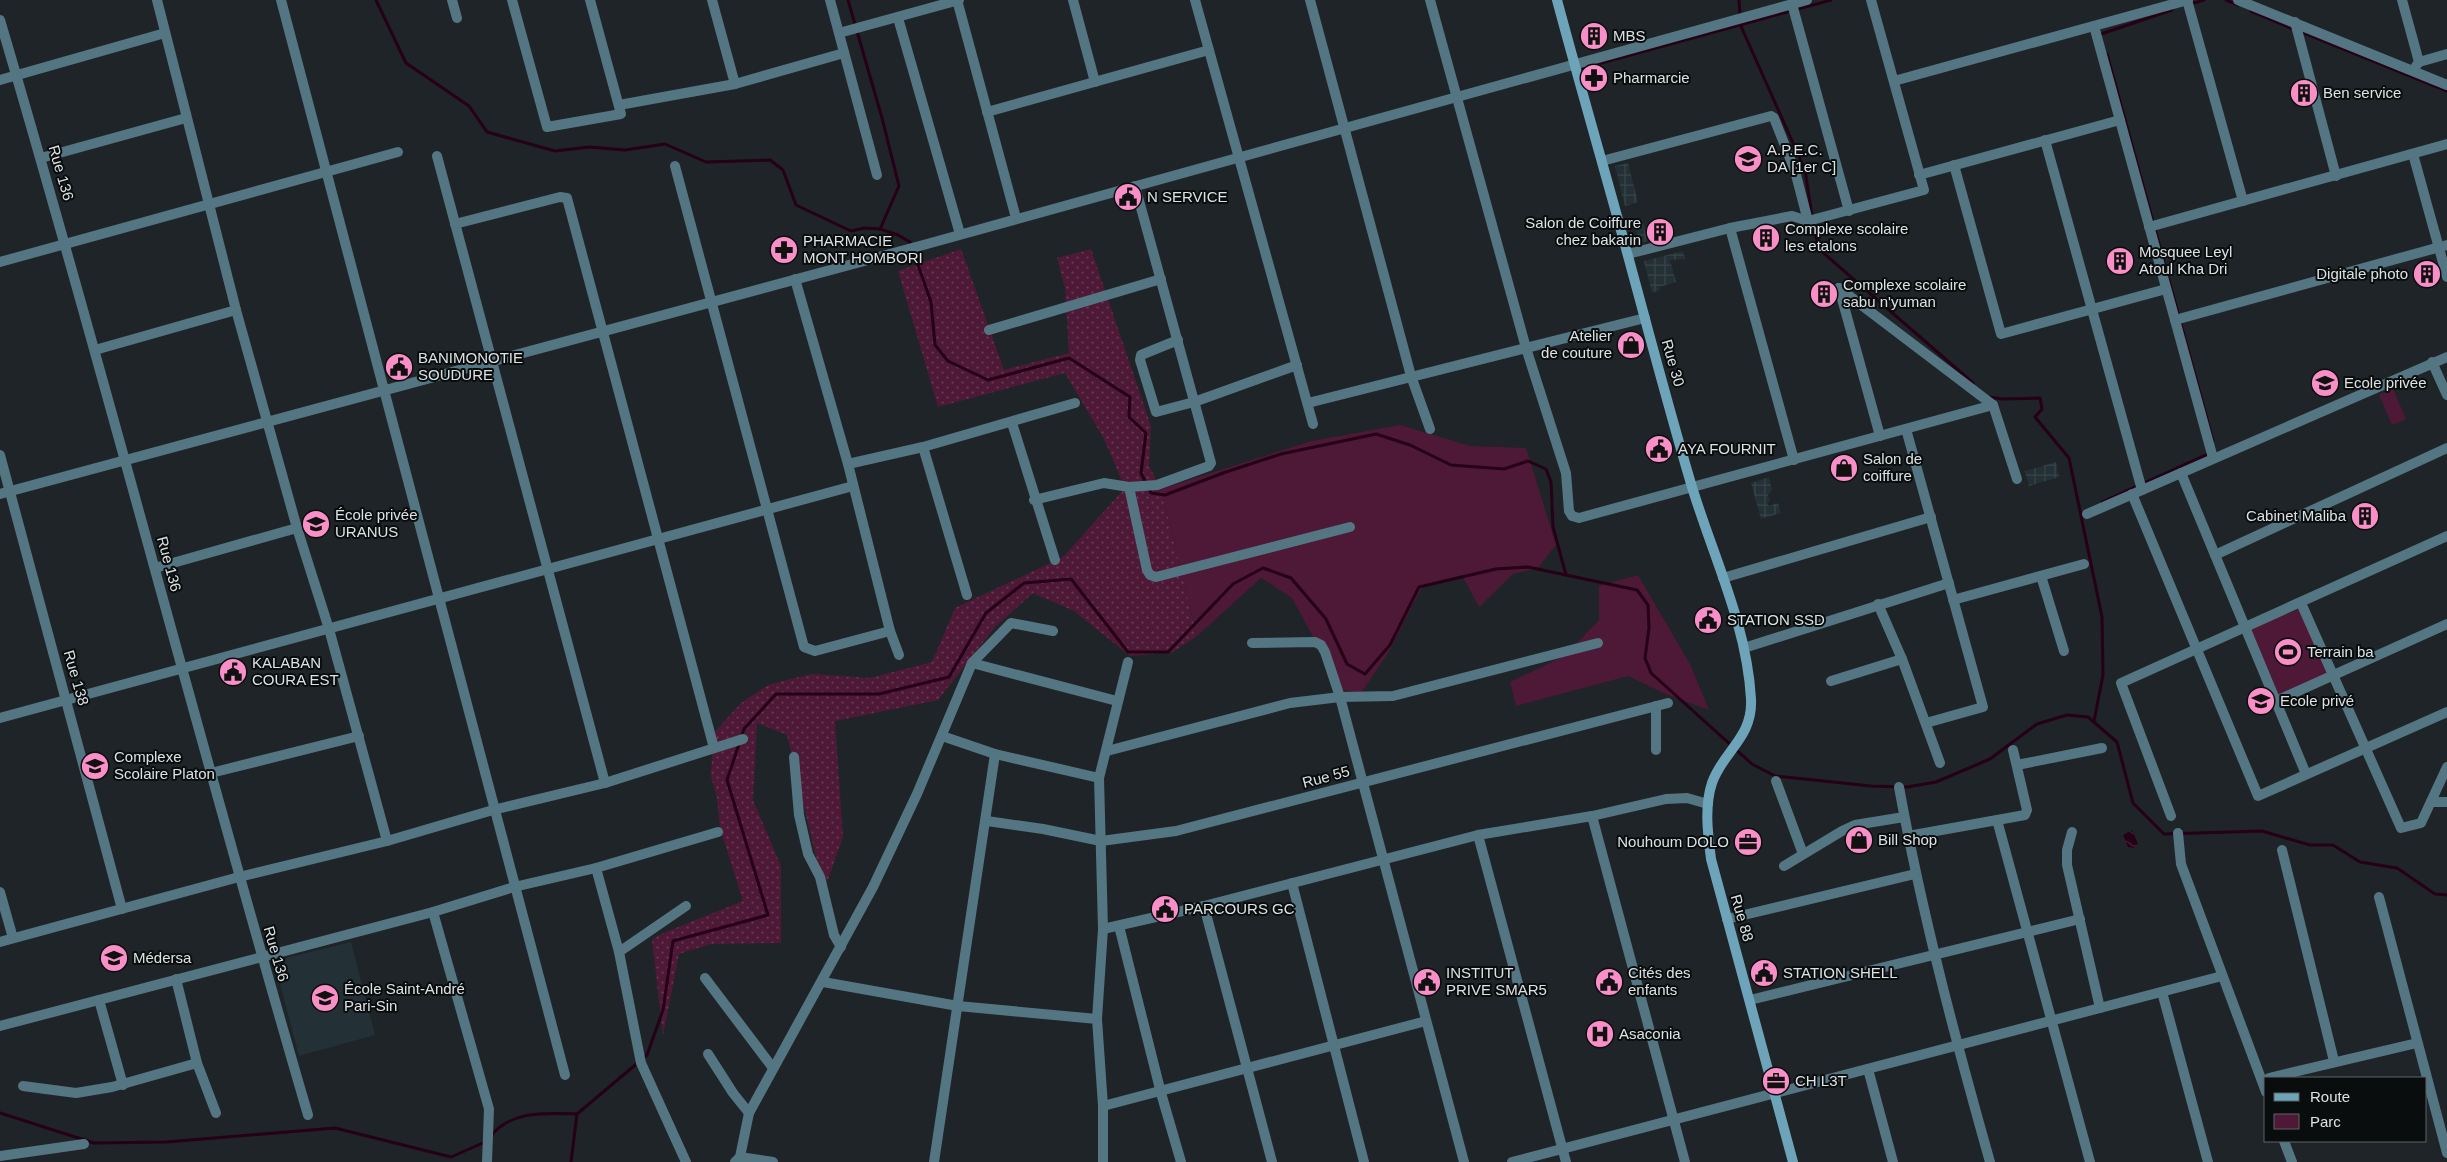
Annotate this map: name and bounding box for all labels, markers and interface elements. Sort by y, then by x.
building icon: MBS [1579,21,1609,51]
place label: MBS [1613,27,1646,44]
pharmacy icon: Pharmarcie [1579,63,1609,93]
place label: Pharmarcie [1613,69,1690,86]
building icon: Ben service [2289,78,2319,108]
place label: Ben service [2323,84,2401,101]
place label: A.P.E.C. DA [1er C] [1767,141,1836,175]
street label: Rue 136 [45,143,77,202]
school or university icon: A.P.E.C. DA [1er C] [1733,144,1763,174]
public building icon: N SERVICE [1113,182,1143,212]
place label: N SERVICE [1147,188,1228,205]
place label: Salon de Coiffure chez bakarin [1525,214,1641,248]
building icon: Salon de Coiffure chez bakarin [1645,217,1675,247]
place label: Complexe scolaire les etalons [1785,220,1908,254]
building icon: Complexe scolaire les etalons [1751,223,1781,253]
place label: PHARMACIE MONT HOMBORI [803,232,923,266]
pharmacy icon: PHARMACIE MONT HOMBORI [769,235,799,265]
place label: Mosquee Leyl Atoul Kha Dri [2139,243,2232,277]
building icon: Mosquee Leyl Atoul Kha Dri [2105,246,2135,276]
building icon: Digitale photo [2412,259,2442,289]
place label: Digitale photo [2316,265,2408,282]
place label: Complexe scolaire sabu n'yuman [1843,276,1966,310]
building icon: Complexe scolaire sabu n'yuman [1809,279,1839,309]
place label: Atelier de couture [1541,327,1612,361]
shop icon: Atelier de couture [1616,330,1646,360]
street label: Rue 30 [1659,337,1688,388]
place label: BANIMONOTIE SOUDURE [418,349,523,383]
public building icon: BANIMONOTIE SOUDURE [384,352,414,382]
school or university icon: Ecole privée [2310,368,2340,398]
place label: Ecole privée [2344,374,2427,391]
public building icon: AYA FOURNIT [1644,434,1674,464]
place label: AYA FOURNIT [1678,440,1776,457]
place label: Salon de coiffure [1863,450,1922,484]
shop icon: Salon de coiffure [1829,453,1859,483]
building icon: Cabinet Maliba [2350,501,2380,531]
place label: École privée URANUS [335,506,418,540]
place label: Cabinet Maliba [2246,507,2347,524]
school or university icon: École privée URANUS [301,509,331,539]
street label: Rue 136 [154,534,185,593]
public building icon: STATION SSD [1693,605,1723,635]
place label: STATION SSD [1727,611,1825,628]
sports icon: Terrain ba [2273,637,2303,667]
place label: Terrain ba [2307,643,2374,660]
street label: Rue 138 [60,648,92,707]
place label: KALABAN COURA EST [252,654,339,688]
public building icon: KALABAN COURA EST [218,657,248,687]
school or university icon: Ecole privé [2246,686,2276,716]
place label: Ecole privé [2280,692,2354,709]
place label: Complexe Scolaire Platon [114,748,215,782]
school or university icon: Complexe Scolaire Platon [80,751,110,781]
street label: Rue 55 [1300,762,1351,791]
shop icon: Bill Shop [1844,825,1874,855]
office icon: Nouhoum DOLO [1733,827,1763,857]
place label: Bill Shop [1878,831,1937,848]
place label: Nouhoum DOLO [1617,833,1729,850]
street label: Rue 88 [1728,892,1757,943]
public building icon: PARCOURS GC [1150,894,1180,924]
place label: PARCOURS GC [1184,900,1295,917]
street label: Rue 136 [260,924,292,983]
school or university icon: Médersa [99,943,129,973]
place label: Médersa [133,949,192,966]
public building icon: STATION SHELL [1749,958,1779,988]
place label: INSTITUT PRIVE SMAR5 [1446,964,1547,998]
place label: Cités des enfants [1628,964,1691,998]
place label: STATION SHELL [1783,964,1897,981]
public building icon: INSTITUT PRIVE SMAR5 [1412,967,1442,997]
public building icon: Cités des enfants [1594,967,1624,997]
place label: École Saint-André Pari-Sin [344,980,465,1014]
school or university icon: École Saint-André Pari-Sin [310,983,340,1013]
hospital icon: Asaconia [1585,1019,1615,1049]
place label: Asaconia [1619,1025,1681,1042]
office icon: CH L3T [1761,1066,1791,1096]
place label: CH L3T [1795,1072,1847,1089]
legend [2264,1077,2427,1142]
text: Route [2310,1088,2350,1105]
text: Parc [2310,1113,2341,1130]

